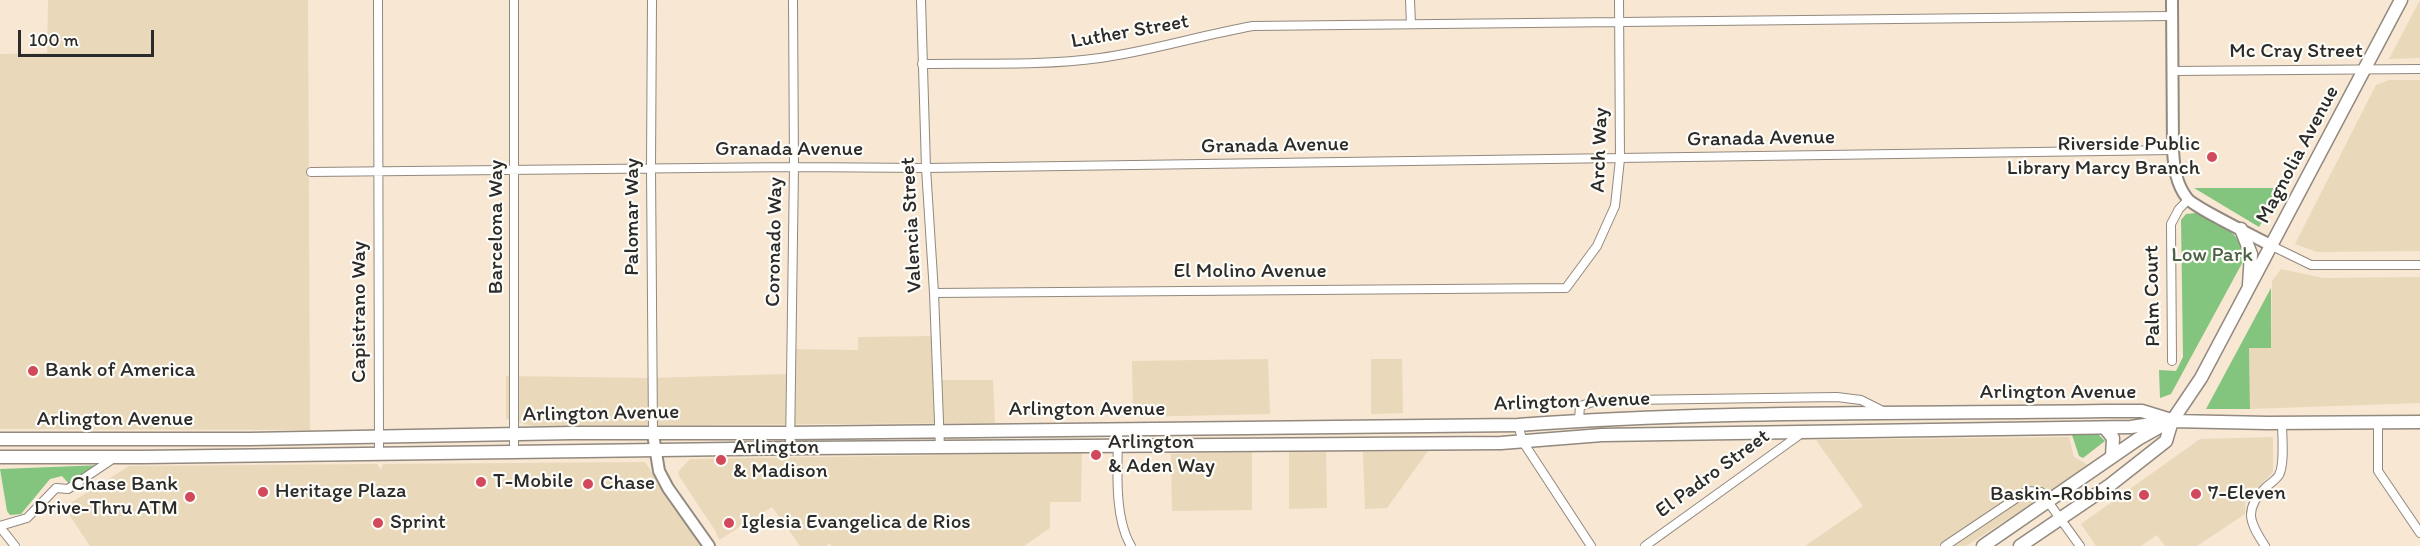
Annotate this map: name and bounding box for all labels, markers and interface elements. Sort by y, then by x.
street label: Luther Street [1069,9,1191,55]
scale bar [21,18,158,56]
text: 100 m [29,29,79,51]
street label: Mc Cray Street [2229,39,2363,65]
street label: Magnolia Avenue [2251,82,2345,228]
street label: Arch Way [1586,107,1614,193]
street label: Granada Avenue [1687,125,1835,153]
street label: Granada Avenue [1201,132,1349,160]
place label: Riverside Public Library Marcy Branch [2007,132,2200,182]
street label: Granada Avenue [715,137,863,163]
marker: Riverside Public Library Marcy Branch [2205,150,2219,164]
street label: Valencia Street [896,156,928,294]
street label: Palomar Way [620,158,646,276]
street label: Barcelona Way [484,160,510,294]
street label: Coronado Way [761,177,789,307]
street label: Capistrano Way [347,241,373,383]
park label: Low Park [2171,243,2253,269]
street label: Palm Court [2140,245,2166,347]
street label: El Molino Avenue [1173,259,1327,285]
place label: Bank of America [45,358,195,384]
marker: Bank of America [26,364,40,378]
street label: Arlington Avenue [1980,380,2136,406]
street label: Arlington Avenue [1493,387,1651,417]
street label: Arlington Avenue [1009,397,1165,423]
street label: Arlington Avenue [522,400,680,428]
street label: Arlington Avenue [37,407,193,433]
street label: El Padro Street [1651,424,1775,524]
place label: Arlington & Aden Way [1108,430,1215,480]
place label: Arlington & Madison [733,435,828,485]
marker: Arlington & Aden Way [1089,448,1103,462]
marker: Arlington & Madison [714,453,728,467]
place label: T-Mobile [493,469,573,495]
place label: Chase [600,471,655,497]
place label: Chase Bank Drive-Thru ATM [34,472,178,522]
marker: T-Mobile [474,475,488,489]
marker: Chase [581,477,595,491]
place label: Heritage Plaza [275,479,406,505]
place label: 7-Eleven [2208,481,2286,507]
place label: Baskin-Robbins [1990,482,2132,508]
marker: Heritage Plaza [256,485,270,499]
marker: 7-Eleven [2189,487,2203,501]
marker: Baskin-Robbins [2137,488,2151,502]
marker: Chase Bank Drive-Thru ATM [183,490,197,504]
place label: Sprint [390,510,446,536]
place label: Iglesia Evangelica de Rios [741,510,971,536]
marker: Sprint [371,516,385,530]
marker: Iglesia Evangelica de Rios [722,516,736,530]

